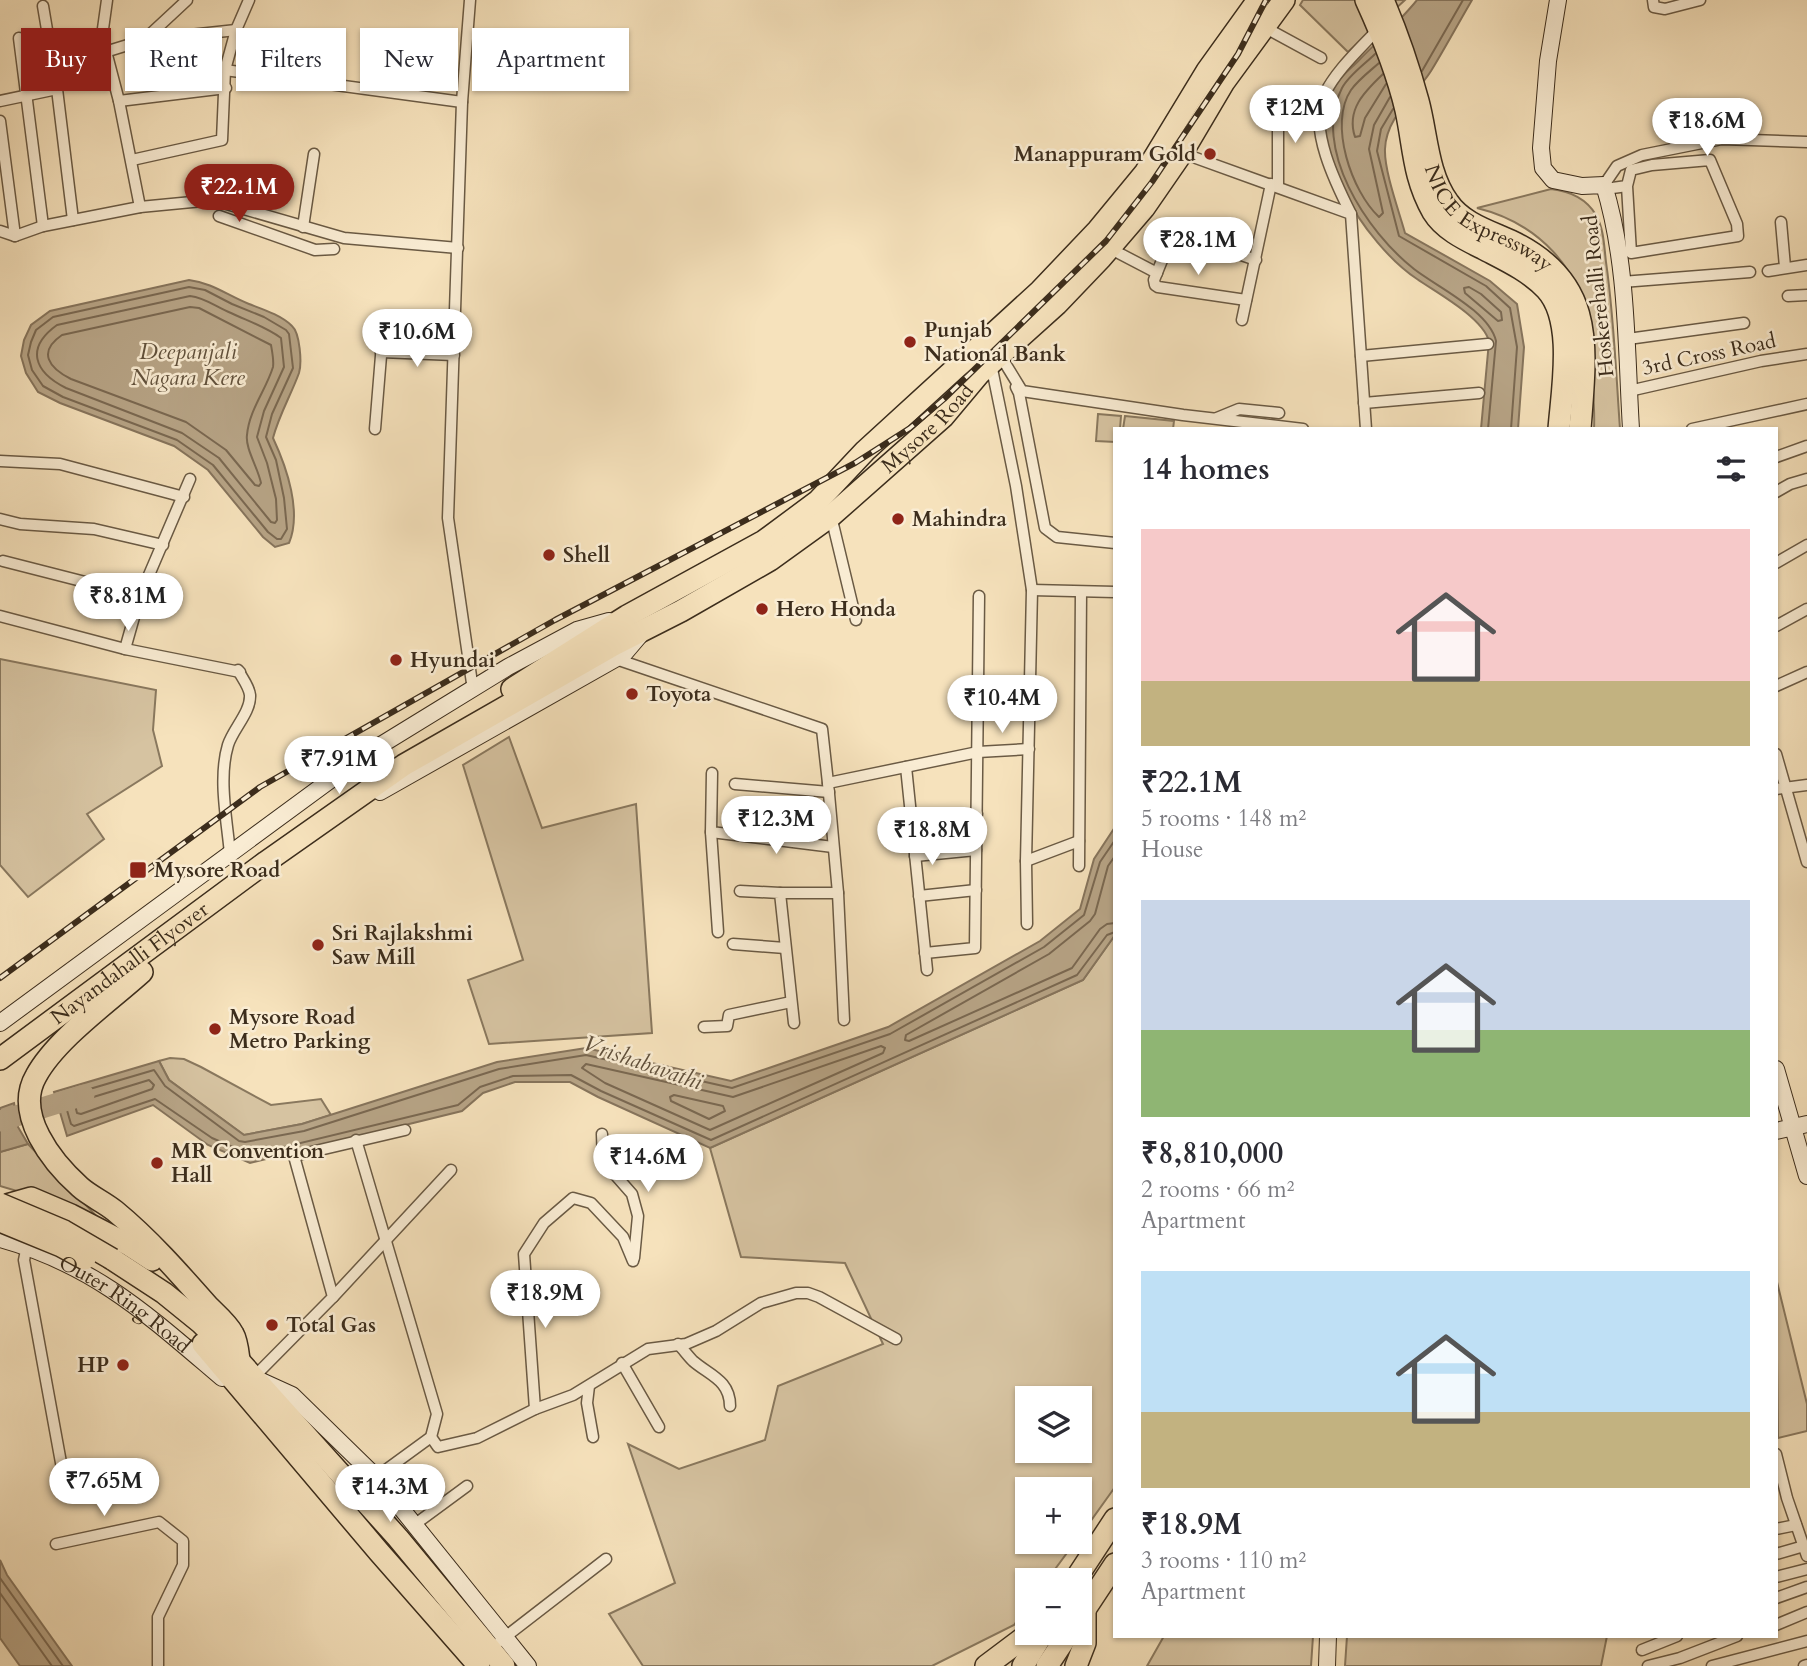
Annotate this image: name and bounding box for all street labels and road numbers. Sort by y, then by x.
street label: NICE Expressway [1417,161,1559,278]
street label: Hoskerehalli Road [1576,213,1621,378]
street label: 3rd Cross Road [1639,326,1779,383]
street label: Mysore Road [875,377,980,480]
street label: Nayandahalli Flyover [45,895,215,1032]
street label: Outer Ring Road [54,1248,197,1360]

